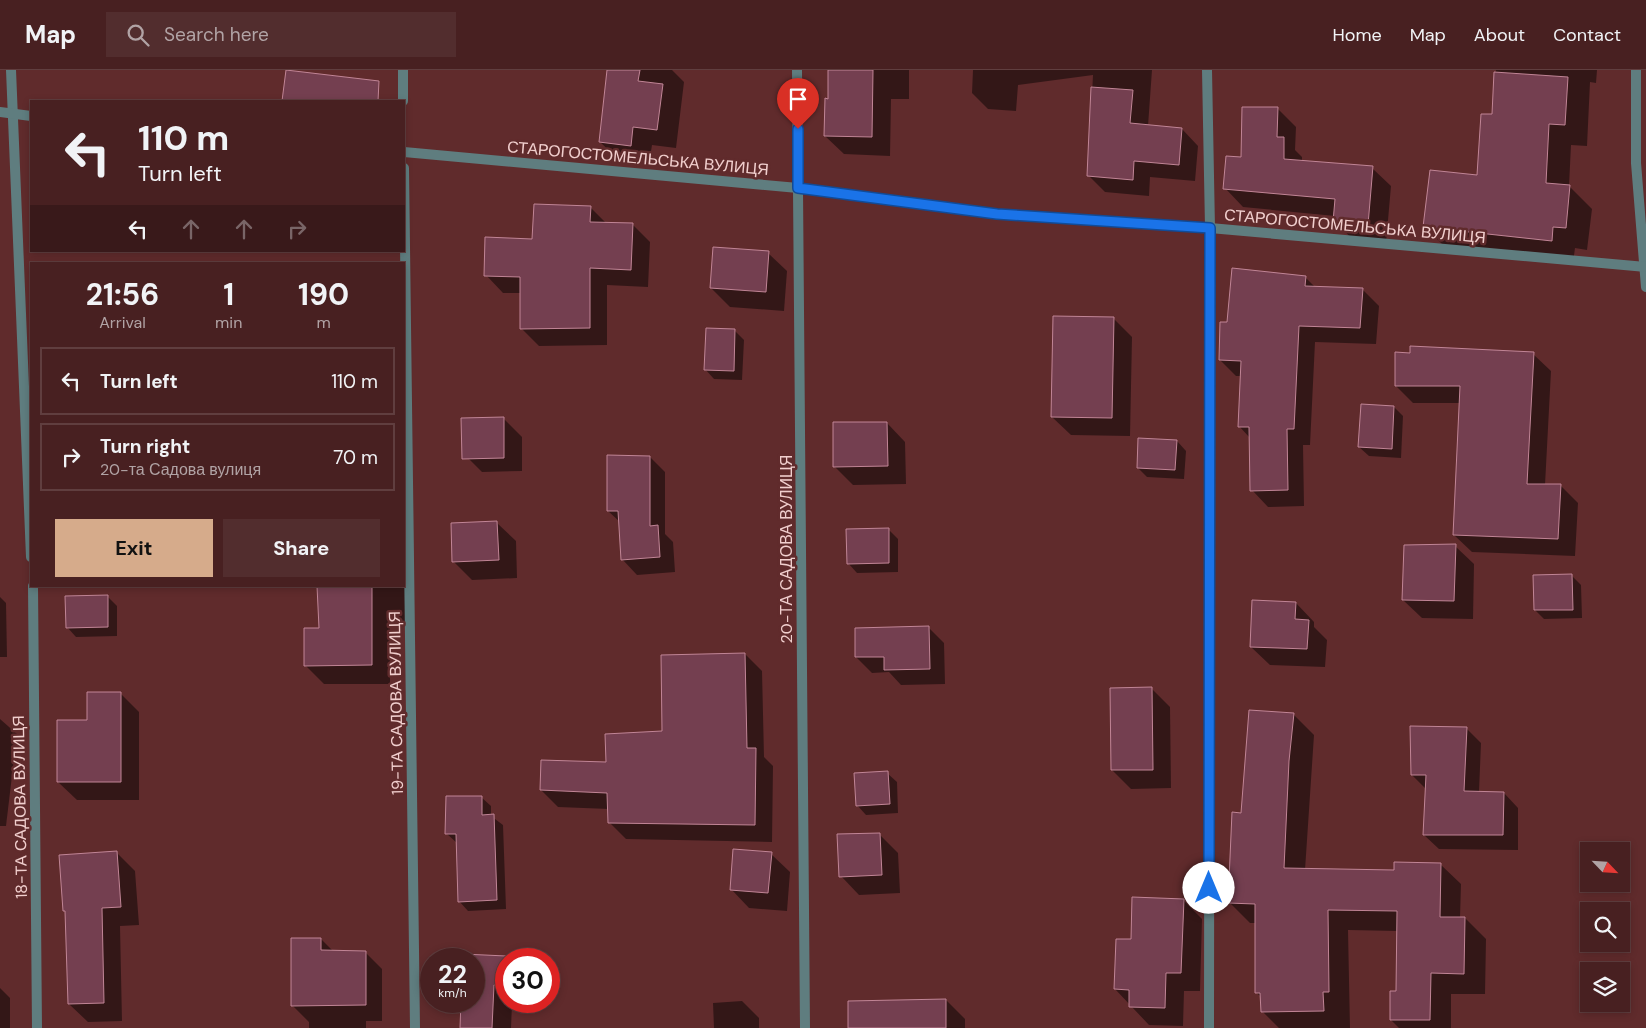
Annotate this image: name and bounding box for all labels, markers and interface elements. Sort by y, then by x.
search box [106,12,456,57]
text: Map [25,19,76,50]
icon: search [124,21,152,49]
text: Search here [164,22,269,47]
text: Home [1332,23,1382,47]
text: Map [1410,23,1446,47]
text: About [1474,23,1525,47]
text: Contact [1553,23,1621,47]
pin [777,78,819,129]
icon: arrive [784,85,812,113]
text: 110 m [138,115,229,161]
icon: left [55,120,120,185]
street label: СТАРОГОСТОМЕЛЬСЬКА ВУЛИЦЯ [506,136,770,180]
text: Turn left [138,159,222,188]
street label: СТАРОГОСТОМЕЛЬСЬКА ВУЛИЦЯ [1223,204,1487,248]
icon: left [124,215,152,243]
icon: ahead [177,215,205,243]
icon: ahead [230,215,258,243]
icon: right [283,215,311,243]
text: 21:56 [86,275,159,314]
text: 1 [223,275,234,314]
text: 190 [298,275,349,314]
text: Arrival [99,312,146,333]
text: min [215,312,242,333]
text: m [317,312,331,333]
icon: left [57,367,85,395]
text: Turn left [100,369,178,394]
text: 110 m [331,369,378,394]
text: Turn right [100,434,190,459]
icon: right [57,443,85,471]
text: 70 m [333,445,378,470]
street label: 20-ТА САДОВА ВУЛИЦЯ [776,455,797,643]
text: 20-та Садова вулиця [100,459,261,480]
button: Exit [55,519,213,577]
button: Share [223,519,380,577]
street label: 19-ТА САДОВА ВУЛИЦЯ [384,611,408,795]
street label: 18-ТА САДОВА ВУЛИЦЯ [8,715,32,899]
north arrow [1580,842,1630,892]
map controls [1580,842,1630,1012]
position arrow [1182,861,1234,913]
button: search [1580,902,1630,952]
speed limit sign: 30 [495,948,560,1013]
text: 22 [438,958,467,991]
button: layers [1580,962,1630,1012]
text: km/h [438,985,467,1001]

